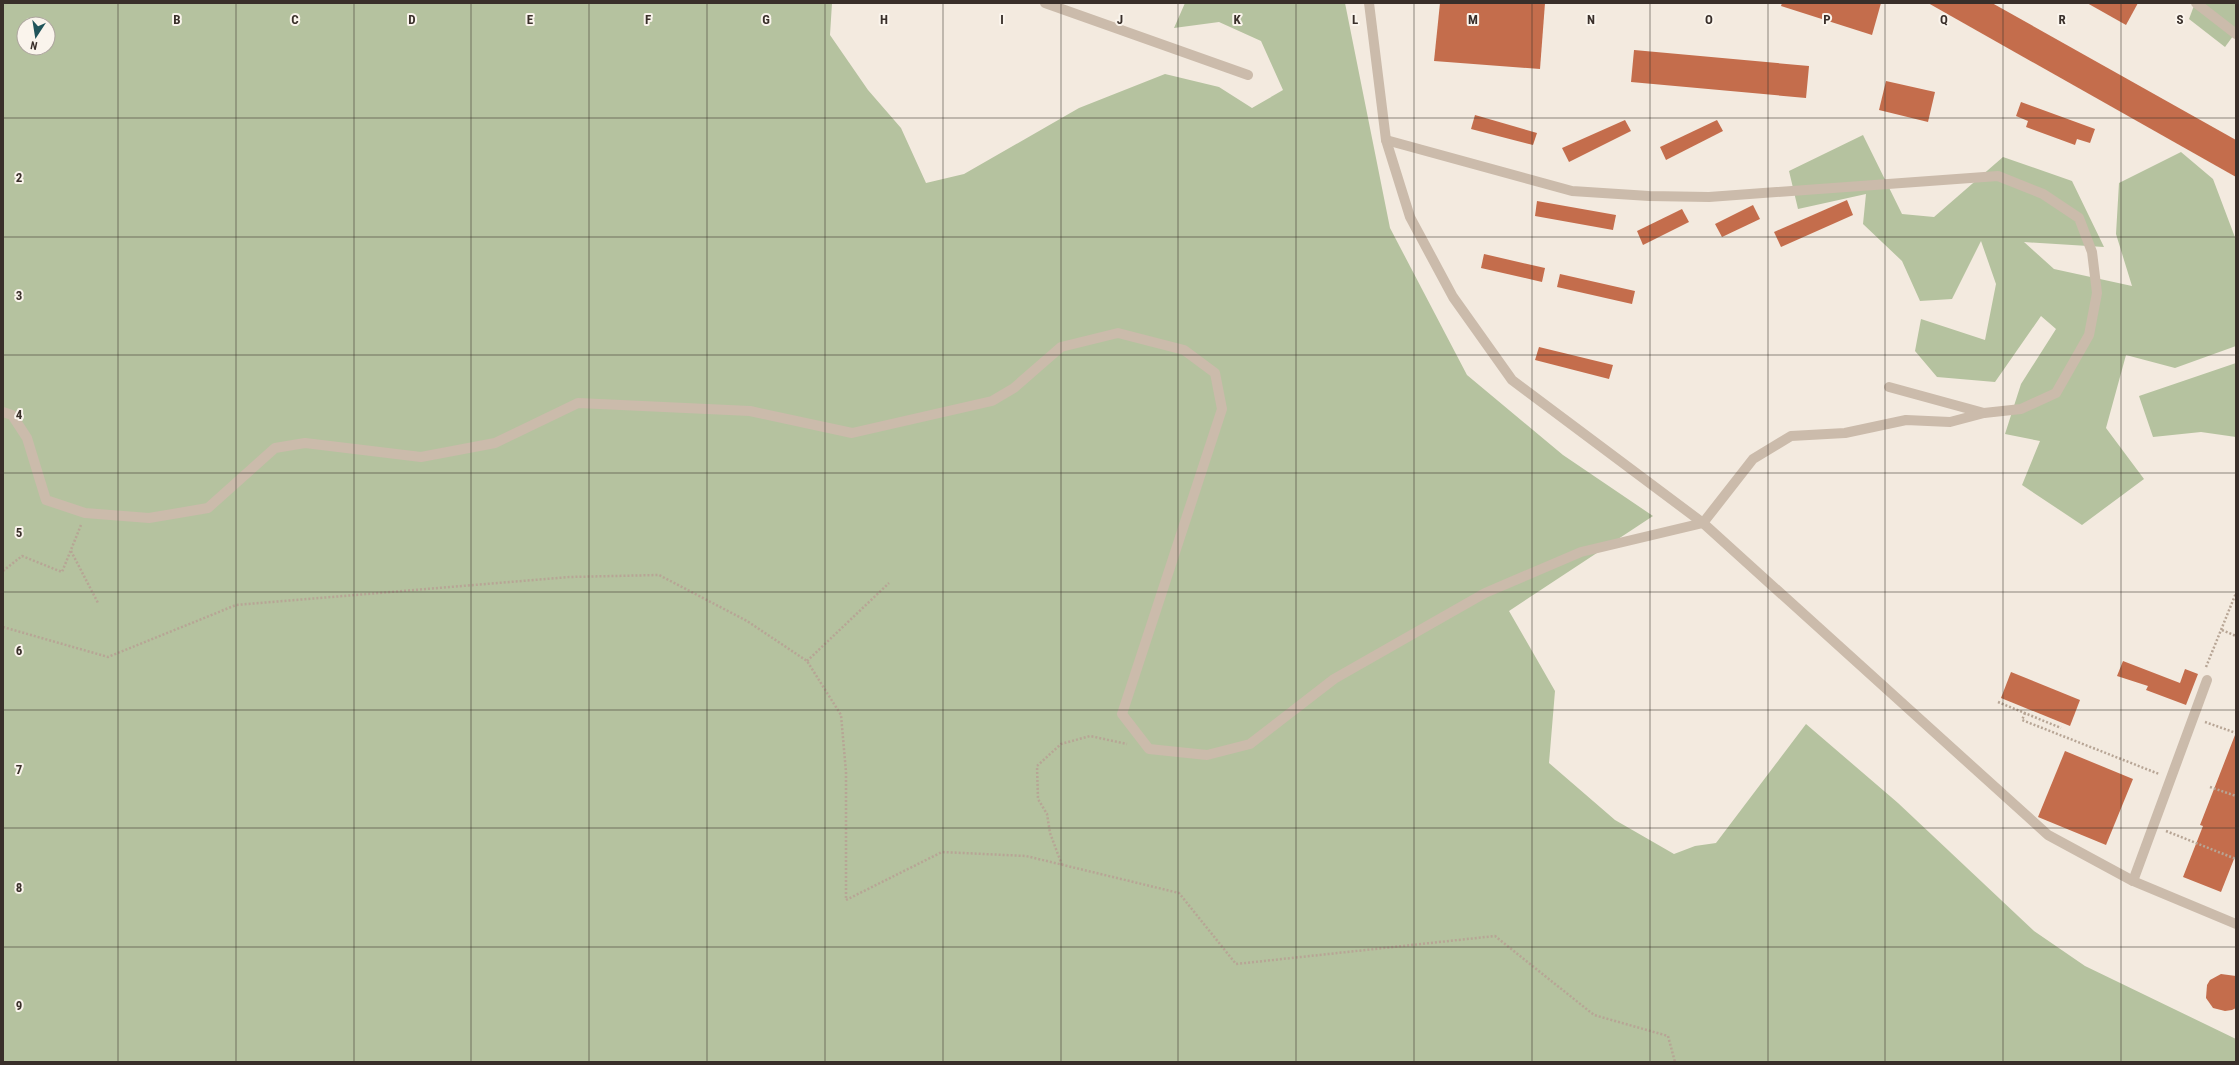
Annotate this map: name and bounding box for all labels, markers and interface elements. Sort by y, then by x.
text: B [173,12,181,27]
text: C [291,12,299,27]
text: D [408,12,416,27]
text: E [527,12,534,27]
text: F [645,12,651,27]
text: G [762,12,770,27]
text: H [880,12,888,27]
text: I [1000,12,1004,27]
text: J [1117,12,1123,27]
text: K [1233,12,1241,27]
text: L [1352,12,1358,27]
text: M [1468,12,1478,27]
text: N [1587,12,1595,27]
text: O [1705,12,1713,27]
text: P [1823,12,1831,27]
text: Q [1940,12,1948,27]
text: R [2058,12,2066,27]
text: S [2176,12,2184,27]
north arrow [16,16,56,56]
text: N [29,38,39,52]
text: 2 [16,170,23,185]
text: 3 [16,288,22,303]
text: 4 [16,407,23,422]
text: 5 [16,525,23,540]
text: 6 [16,643,23,658]
text: 7 [16,762,23,777]
text: 8 [16,880,22,895]
text: 9 [16,998,22,1013]

